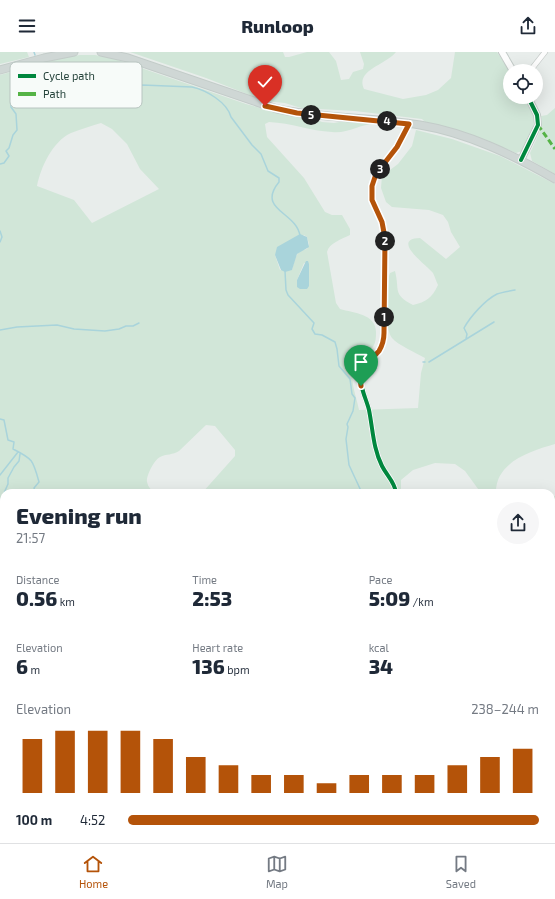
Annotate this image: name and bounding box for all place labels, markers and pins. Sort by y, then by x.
pin [248,65,282,106]
pin: 5 [301,105,321,125]
pin: 4 [377,111,397,131]
pin: 3 [370,159,390,179]
pin: 2 [375,231,395,251]
pin: 1 [374,307,394,327]
pin [344,345,378,386]

